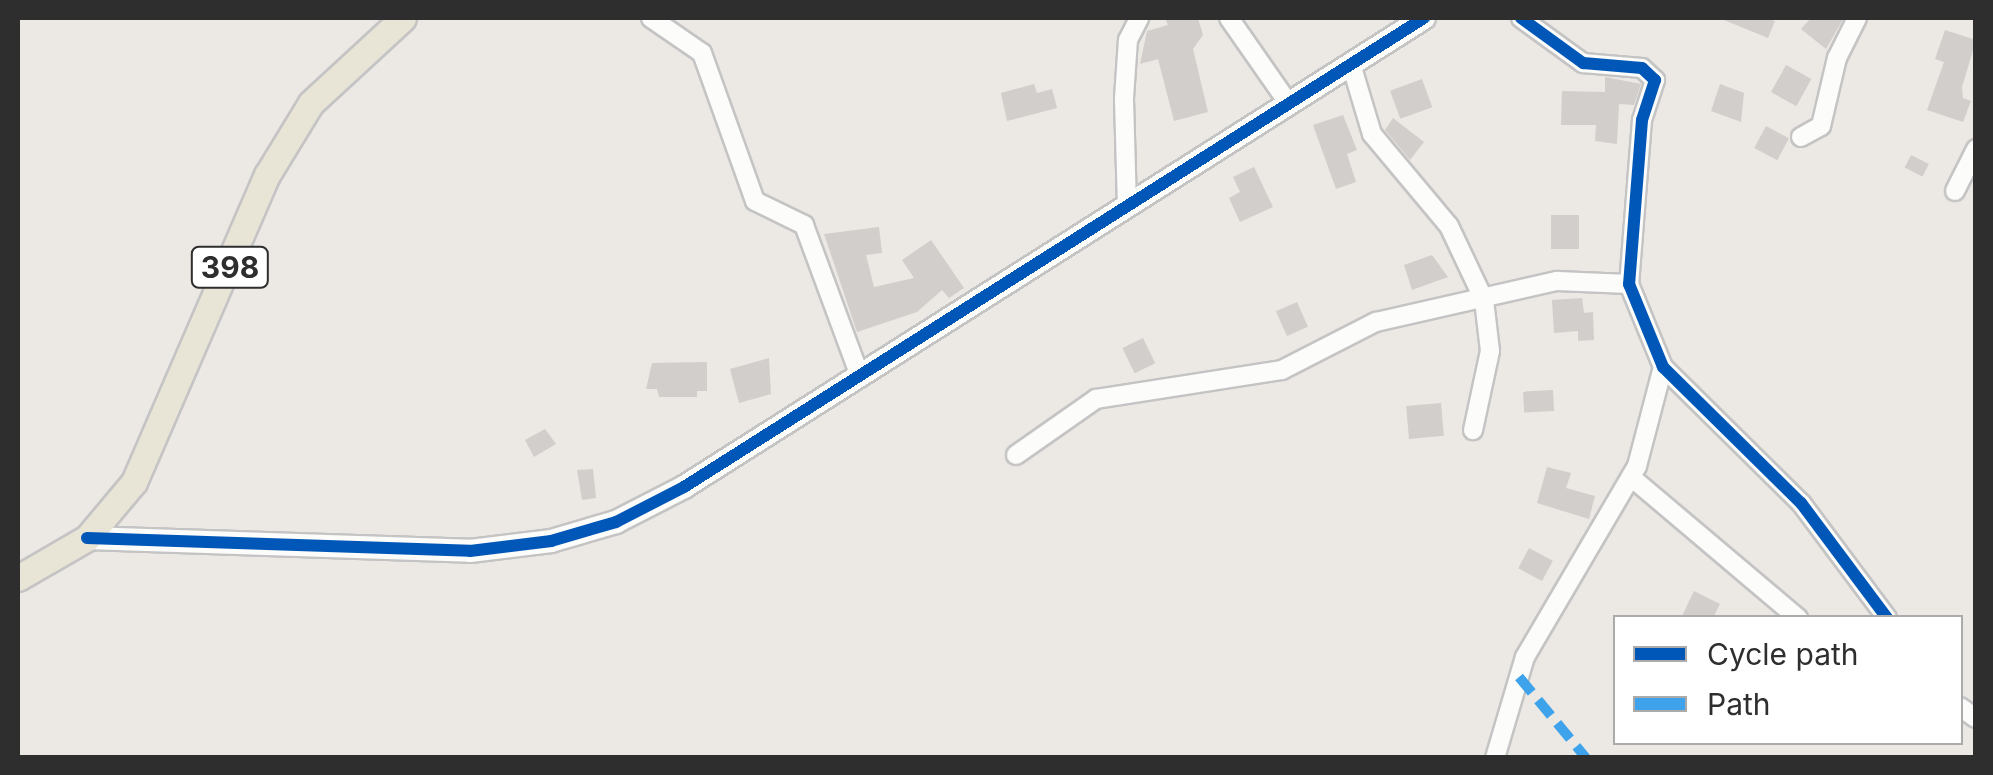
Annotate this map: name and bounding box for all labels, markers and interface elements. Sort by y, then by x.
road number: 398 [190,242,270,292]
legend [1613,615,1963,745]
text: Cycle path [1707,636,1859,672]
text: Path [1707,686,1771,722]

